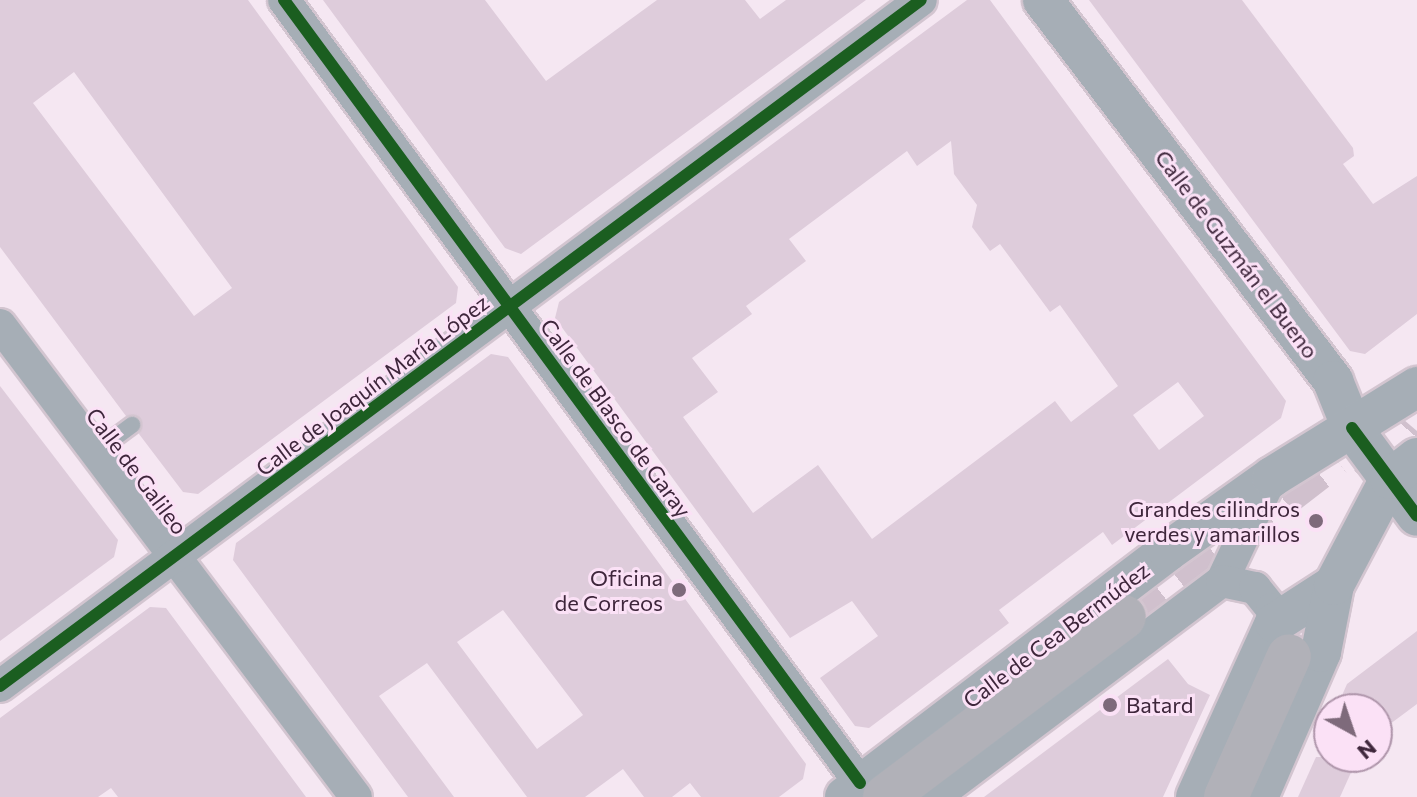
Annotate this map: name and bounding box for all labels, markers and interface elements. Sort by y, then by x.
street label: Calle de Guzmán el Bueno [1150,145,1324,363]
street label: Calle de Joaquín María López [250,289,494,481]
street label: Calle de Blasco de Garay [535,314,697,522]
street label: Calle de Galileo [81,403,193,539]
place label: Grandes cilindros verdes y amarillos [1124,495,1300,546]
marker: Grandes cilindros verdes y amarillos [1307,512,1325,530]
street label: Calle de Cea Bermúdez [958,557,1154,713]
place label: Oficina de Correos [555,564,663,616]
marker: Oficina de Correos [670,581,688,599]
place label: Batard [1126,692,1193,718]
north arrow [1313,693,1393,773]
marker: Batard [1101,696,1119,714]
text: N [1352,735,1382,766]

